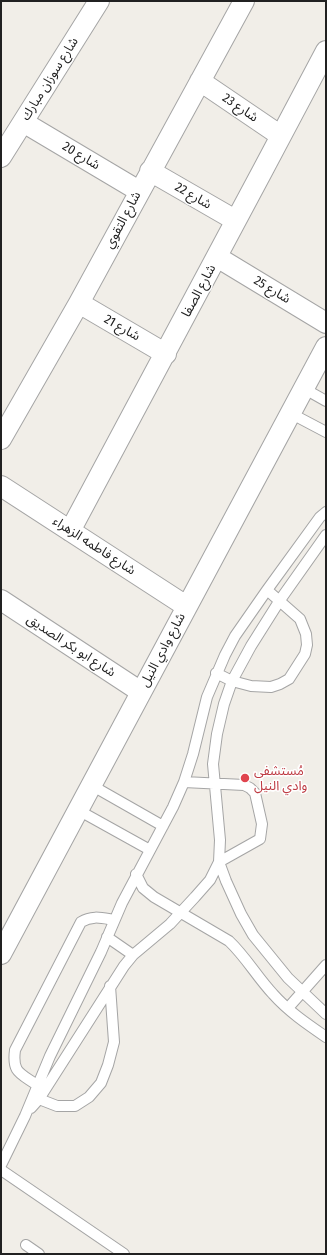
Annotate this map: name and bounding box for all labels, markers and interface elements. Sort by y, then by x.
street label: شارع سوزان مبارك [18,34,82,124]
street label: شارع 23 [219,90,261,126]
street label: شارع 20 [59,139,103,173]
street label: شارع 22 [172,179,214,213]
street label: شارع التقوي [102,189,144,251]
street label: شارع الصفا [179,262,219,320]
street label: شارع 25 [251,273,293,307]
street label: شارع 21 [101,312,143,344]
street label: شارع فاطمه الزهراء [50,513,138,579]
street label: شارع وادي النيل [137,610,189,690]
street label: شارع ابو بكر الصديق [24,612,118,680]
place label: مُستشفى وادي النيل [254,763,307,794]
marker: مُستشفى وادي النيل [239,772,251,784]

